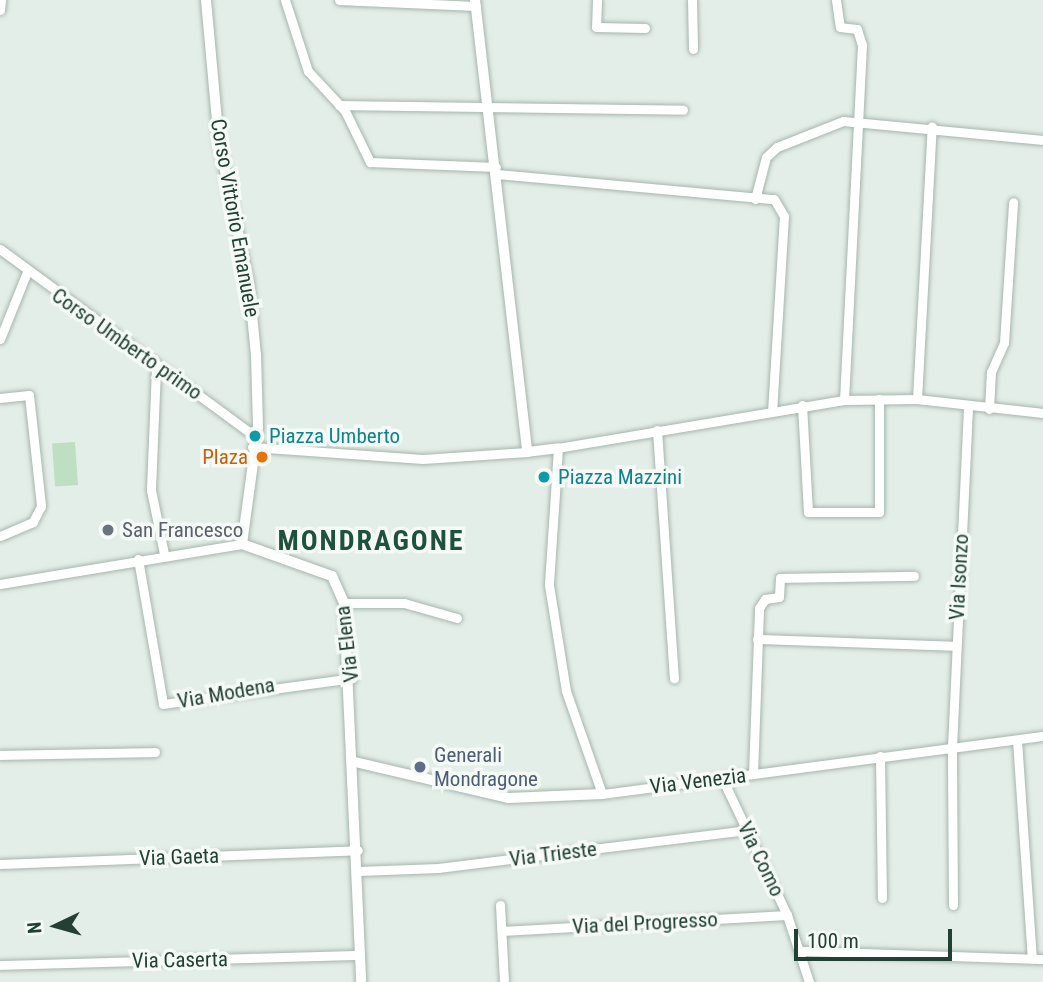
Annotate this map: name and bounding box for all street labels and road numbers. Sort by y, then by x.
street label: Corso Vittorio Emanuele [205,117,265,319]
street label: Corso Umberto primo [47,283,207,405]
street label: Via Isonzo [944,533,974,621]
street label: Via Elena [330,604,364,684]
street label: Via Modena [175,672,277,714]
street label: Via Venezia [648,763,748,799]
street label: Via Como [732,817,790,901]
street label: Via Trieste [508,836,598,872]
street label: Via Gaeta [139,843,219,871]
street label: Via del Progresso [572,907,718,939]
street label: Via Caserta [132,947,228,973]

